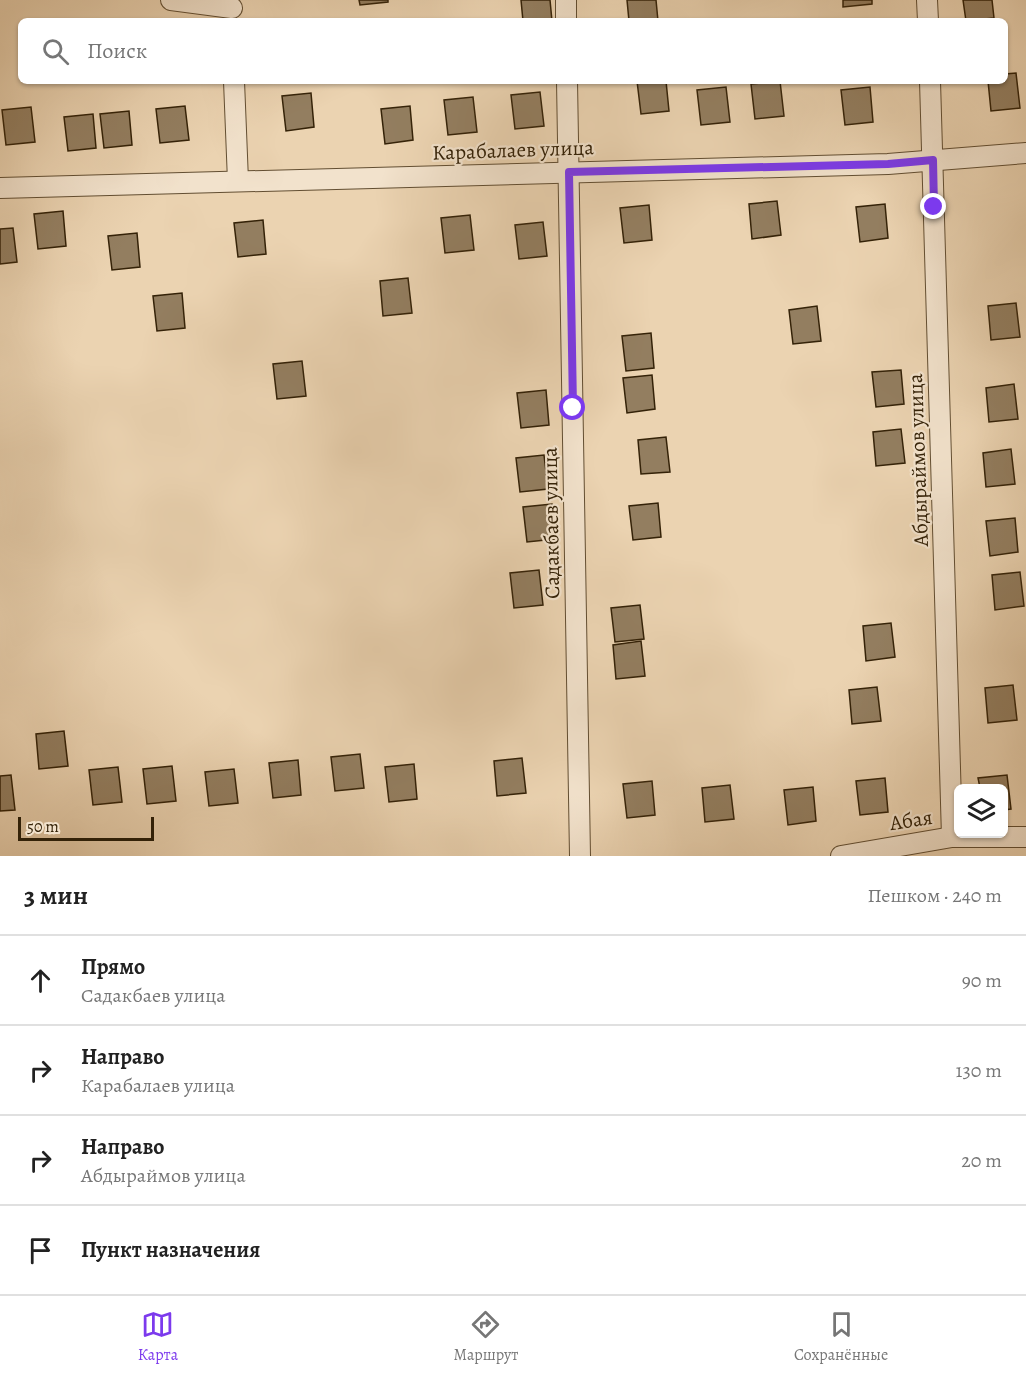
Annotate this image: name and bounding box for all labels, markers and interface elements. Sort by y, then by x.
search box [18,18,1008,84]
icon: search [39,35,72,68]
text: Поиск [87,36,147,66]
street label: Карабалаев улица [432,133,595,167]
route end [920,193,946,219]
street label: Абдыраймов улица [901,373,935,548]
route start [559,394,585,420]
street label: Садакбаев улица [536,447,566,599]
map controls [954,784,1008,838]
button: layers [954,784,1008,838]
street label: Абая [887,803,934,837]
scale bar [18,814,154,842]
text: 50 m [27,816,59,838]
text: 3 мин [24,878,88,913]
text: Пешком · 240 m [868,882,1002,909]
text: Прямо [81,952,145,982]
icon: ahead [24,964,57,997]
text: 90 m [962,967,1002,994]
text: Садакбаев улица [81,982,226,1009]
text: Направо [81,1042,164,1072]
icon: right [24,1054,57,1087]
text: 130 m [956,1057,1002,1084]
text: Карабалаев улица [81,1072,235,1099]
text: Направо [81,1132,164,1162]
icon: right [24,1144,57,1177]
text: 20 m [961,1147,1002,1174]
text: Абдыраймов улица [81,1162,246,1189]
icon: arrive [24,1234,57,1267]
text: Пункт назначения [81,1235,260,1265]
tab: Карта [138,1308,178,1366]
tab: Маршрут [454,1308,518,1366]
tab: Сохранённые [794,1308,888,1366]

